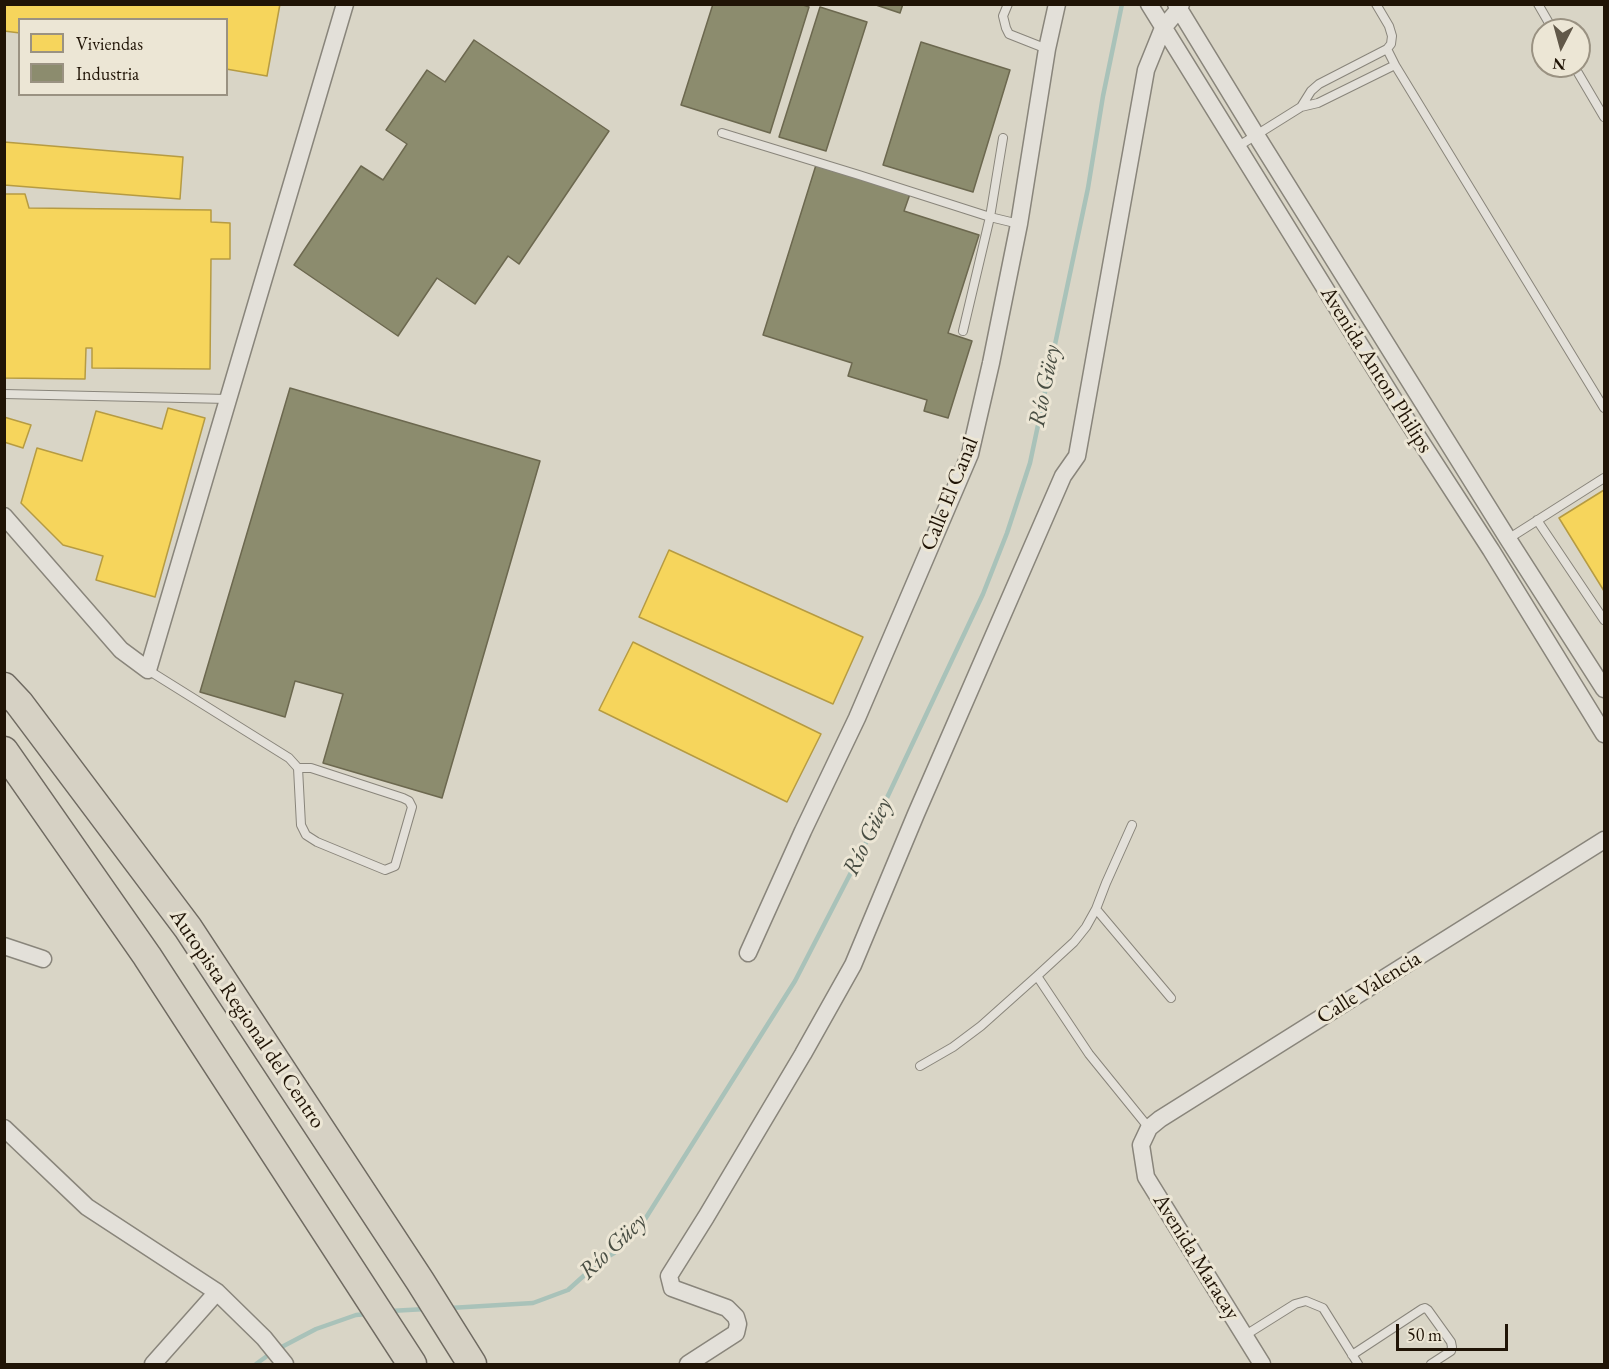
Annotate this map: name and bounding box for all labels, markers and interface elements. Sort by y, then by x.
legend [18,18,228,96]
north arrow [1531,18,1591,78]
text: Viviendas [76,32,143,55]
text: N [1552,53,1567,76]
text: Industria [76,62,139,85]
street label: Avenida Anton Philips [1314,282,1438,458]
water label: Río Güey [1023,342,1067,430]
street label: Calle El Canal [915,433,985,555]
water label: Río Güey [837,793,899,881]
street label: Autopista Regional del Centro [164,904,330,1134]
street label: Calle Valencia [1312,946,1426,1030]
street label: Avenida Maracay [1147,1189,1245,1325]
water label: Río Güey [573,1208,653,1286]
scale bar [1399,1312,1512,1350]
text: 50 m [1407,1323,1442,1346]

